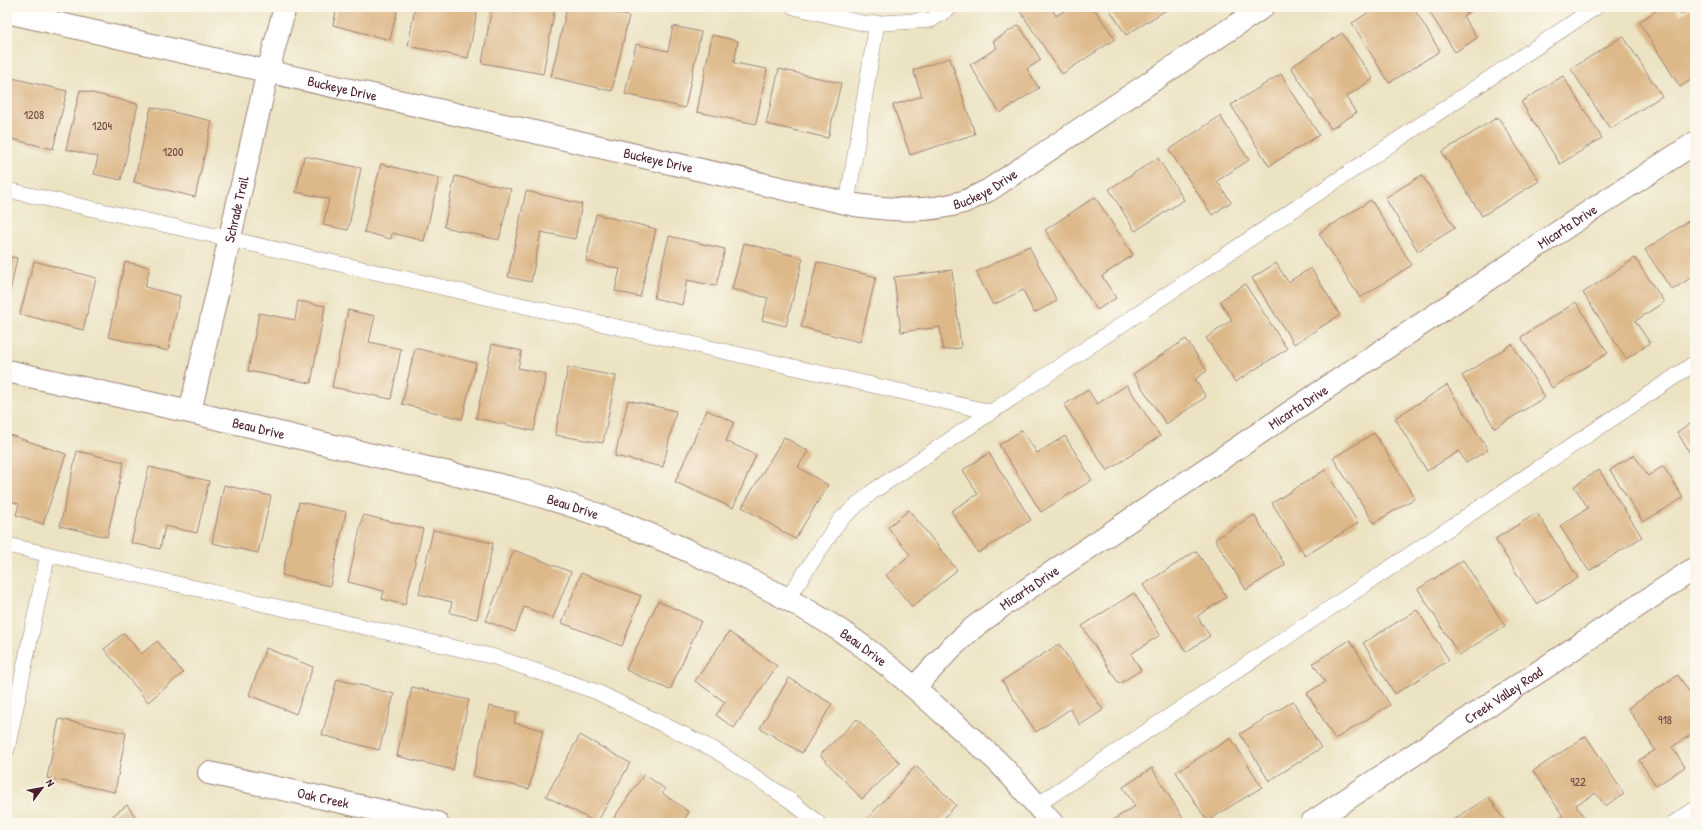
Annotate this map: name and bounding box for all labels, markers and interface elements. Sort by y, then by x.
street label: Buckeye Drive [306,71,380,105]
house number: 1208 [24,106,44,123]
house number: 1204 [92,117,112,134]
house number: 1200 [163,143,183,160]
street label: Buckeye Drive [622,143,695,177]
street label: Buckeye Drive [951,164,1021,213]
street label: Schrade Trail [219,174,253,244]
street label: Micarta Drive [1533,199,1601,253]
street label: Micarta Drive [1264,380,1332,433]
street label: Beau Drive [231,412,287,443]
street label: Beau Drive [545,489,602,523]
street label: Micarta Drive [995,560,1063,614]
street label: Beau Drive [837,623,891,670]
street label: Creek Valley Road [1460,662,1547,728]
house number: 918 [1658,711,1672,728]
north arrow [22,768,62,808]
house number: 922 [1570,773,1586,790]
text: N [43,777,58,789]
street label: Oak Creek [296,783,351,813]

